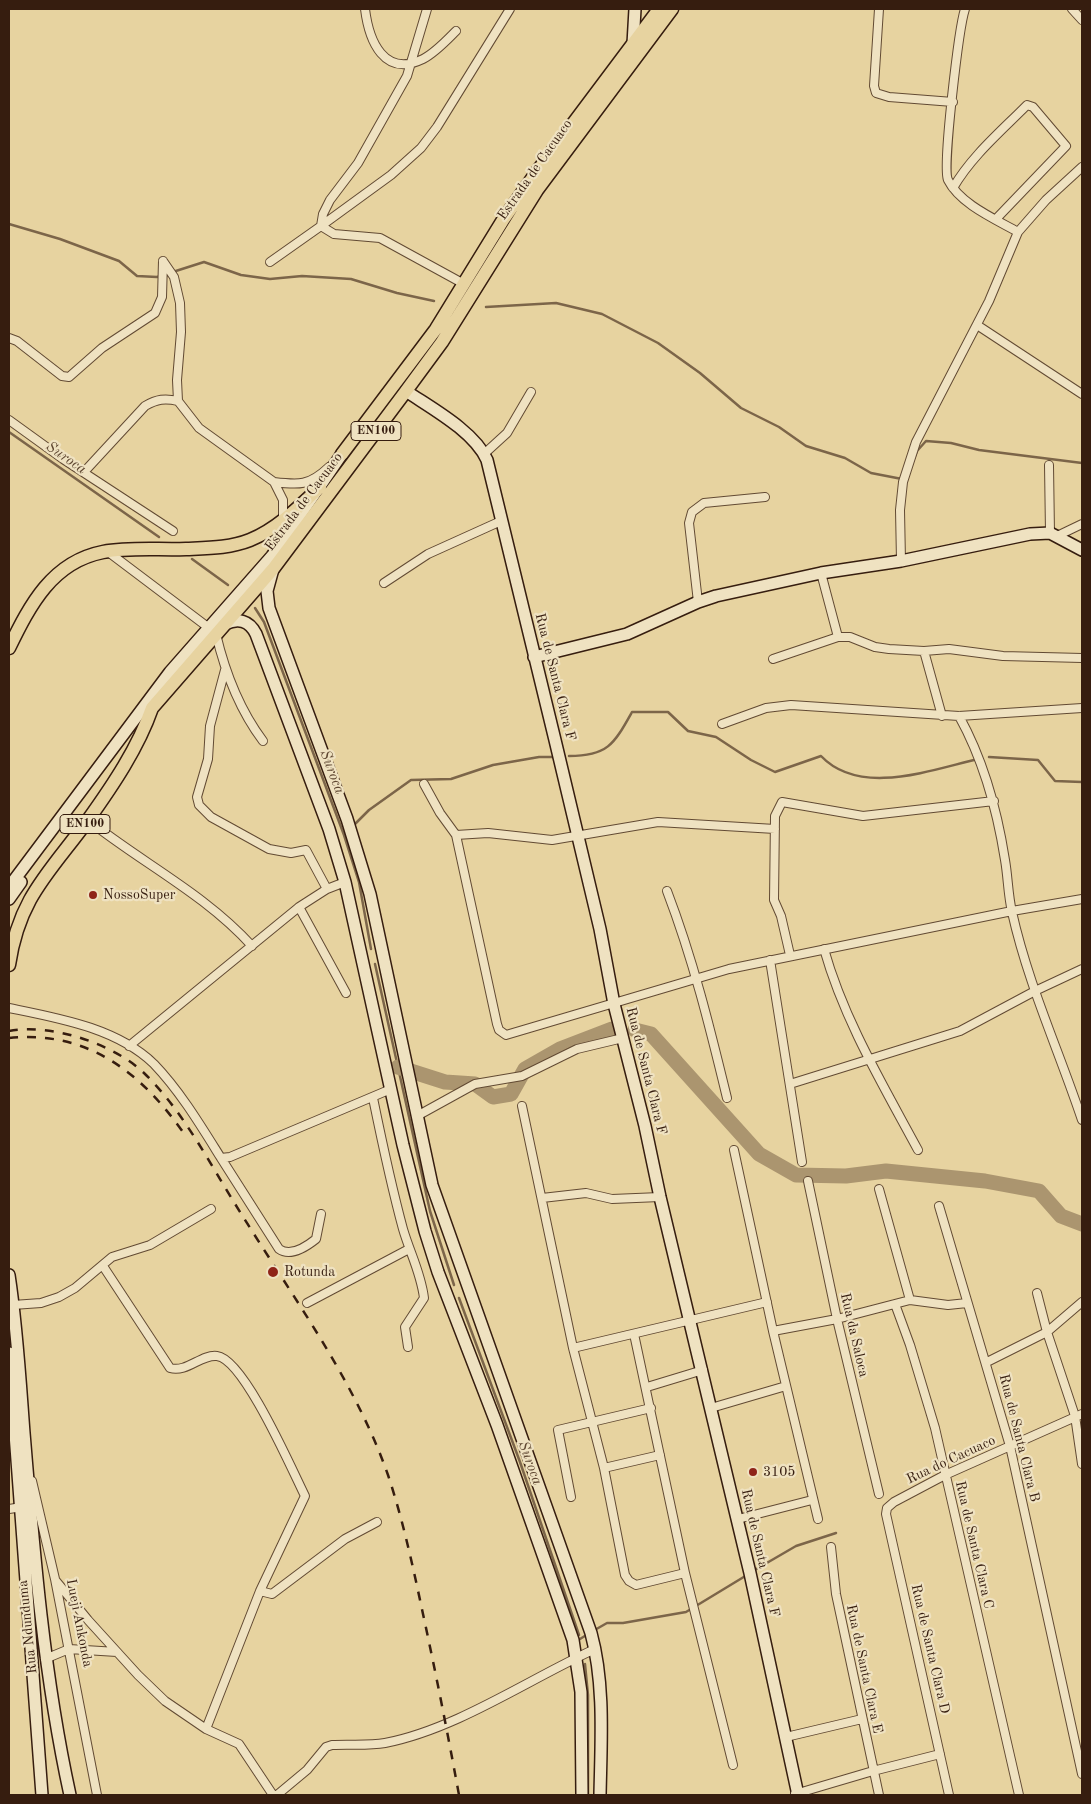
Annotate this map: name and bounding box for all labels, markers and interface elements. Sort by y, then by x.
street label: Estrada de Cacuaco [494,116,576,224]
road number: EN100 [351,422,401,441]
water label: Suroca [42,438,90,478]
street label: Estrada de Cacuaco [262,449,346,555]
street label: Rua de Santa Clara F [531,611,579,743]
water label: Suroca [315,747,349,797]
road number: EN100 [60,814,110,834]
place label: NossoSuper [103,887,175,903]
marker: NossoSuper [87,889,99,901]
street label: Rua de Santa Clara F [622,1005,670,1137]
place label: Rotunda [284,1264,335,1280]
marker: Rotunda [266,1265,280,1279]
street label: Rua da Saloca [836,1291,872,1379]
street label: Rua de Santa Clara B [995,1372,1043,1504]
street label: Rua do Cacuaco [904,1432,998,1488]
water label: Suroca [514,1438,546,1488]
place label: 3105 [763,1464,795,1480]
marker: 3105 [747,1466,759,1478]
street label: Rua de Santa Clara C [951,1479,997,1611]
street label: Rua de Santa Clara F [737,1487,783,1619]
street label: Lueji Ankonda [62,1577,96,1669]
street label: Rua Ndunduma [15,1579,41,1675]
street label: Rua de Santa Clara D [907,1583,953,1715]
street label: Rua de Santa Clara E [842,1603,886,1735]

